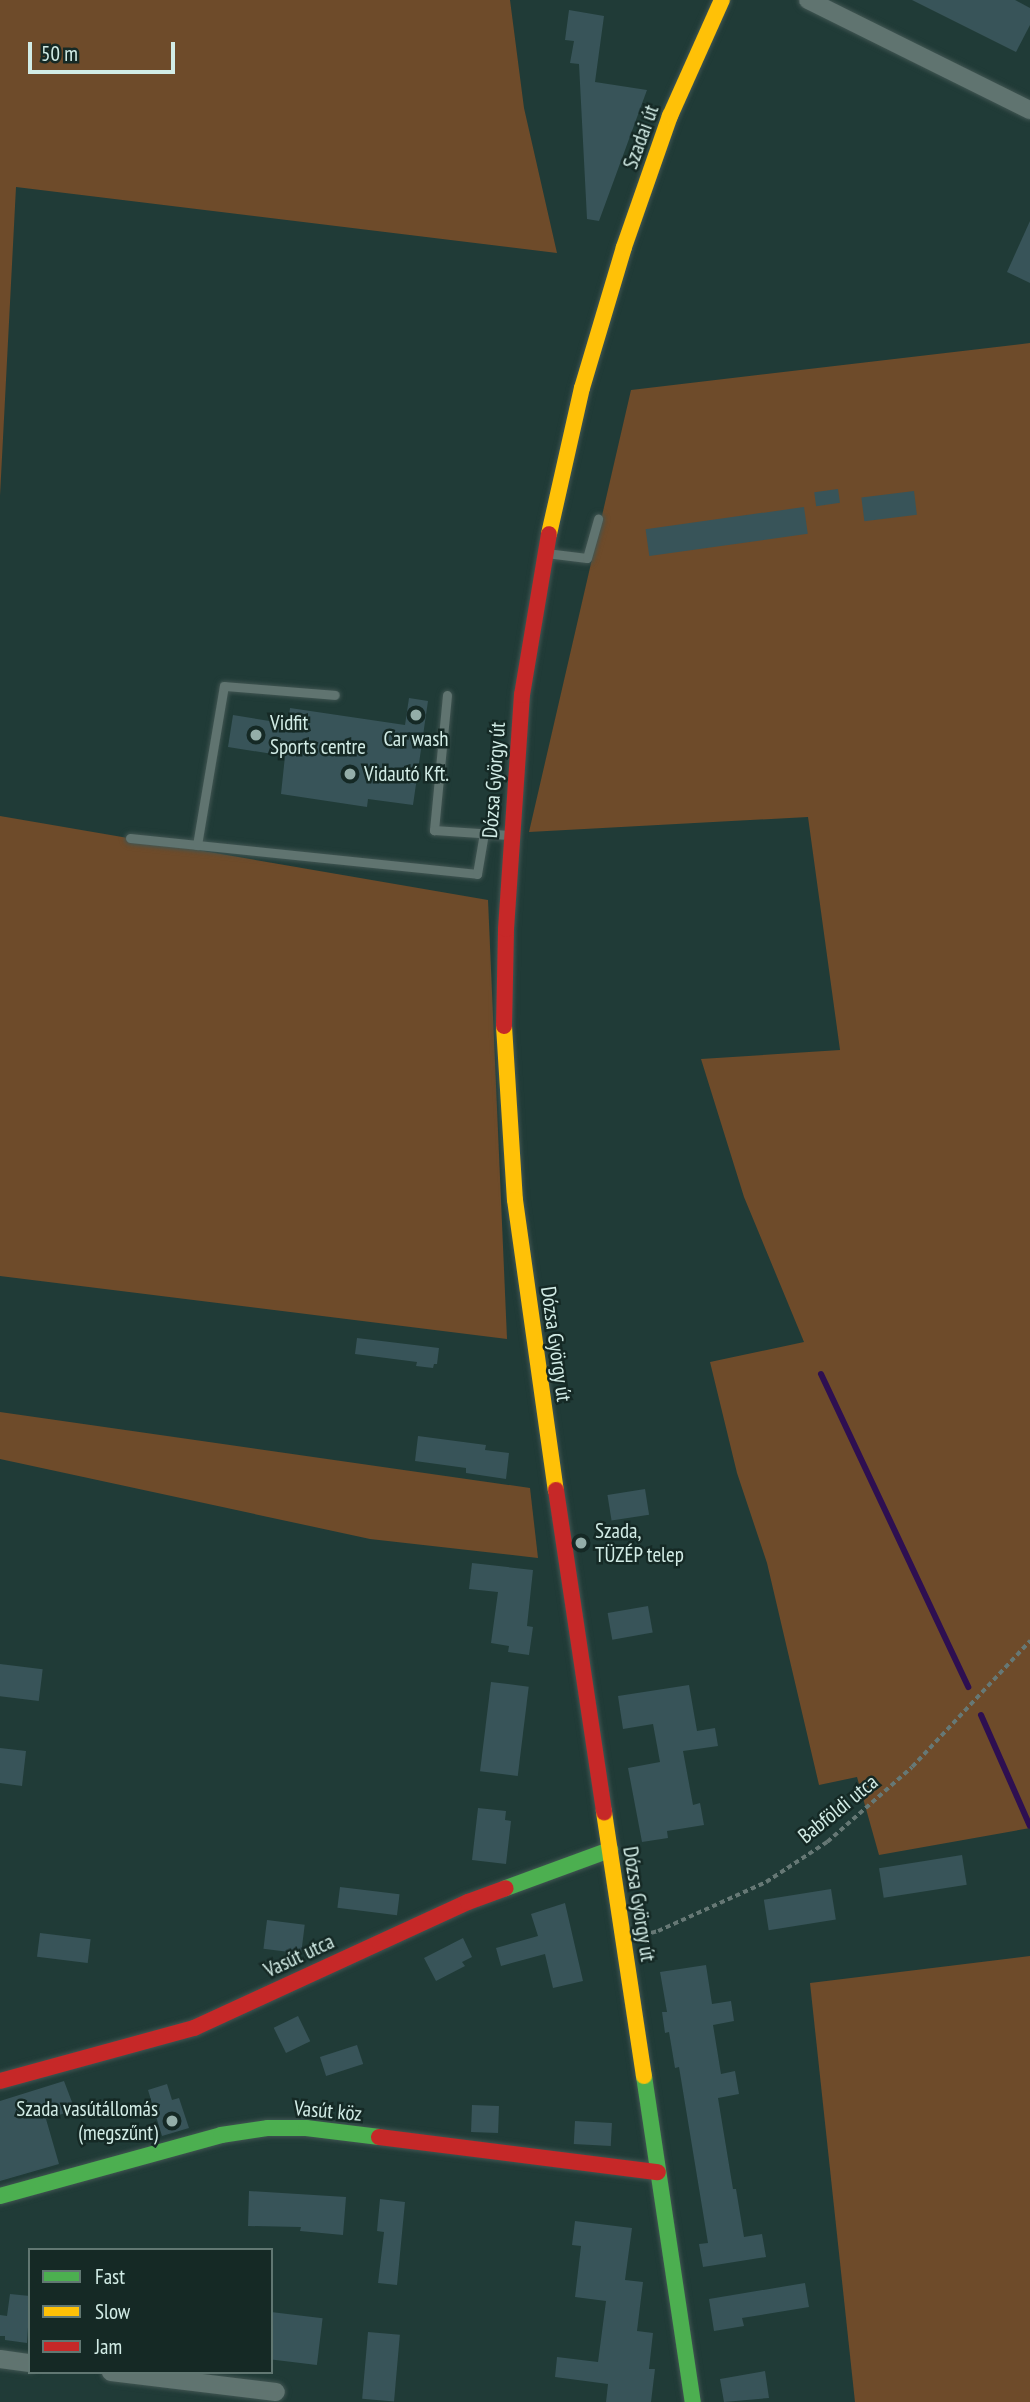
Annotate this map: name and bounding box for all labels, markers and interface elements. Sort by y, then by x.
scale bar [32,28,178,72]
text: 50 m [41,40,78,67]
street label: Szadai út [618,102,664,172]
marker: Car wash [408,707,424,723]
place label: Vidfit Sports centre [270,710,366,760]
street label: Dózsa György út [477,721,511,839]
place label: Car wash [383,726,449,752]
marker: Vidfit Sports centre [248,727,264,743]
place label: Vidautó Kft. [364,761,449,787]
marker: Vidautó Kft. [342,766,358,782]
street label: Dózsa György út [535,1284,577,1404]
place label: Szada, TÜZÉP telep [595,1518,684,1568]
marker: Szada, TÜZÉP telep [573,1535,589,1551]
street label: Babföldi utca [793,1769,883,1849]
street label: Dózsa György út [617,1844,661,1964]
street label: Vasút utca [260,1929,338,1983]
street label: Vasút köz [293,2095,363,2127]
place label: Szada vasútállomás (megszűnt) [16,2096,158,2146]
marker: Szada vasútállomás (megszűnt) [164,2113,180,2129]
legend [28,2248,273,2374]
text: Fast [95,2263,125,2290]
text: Slow [95,2298,130,2325]
text: Jam [95,2333,122,2360]

